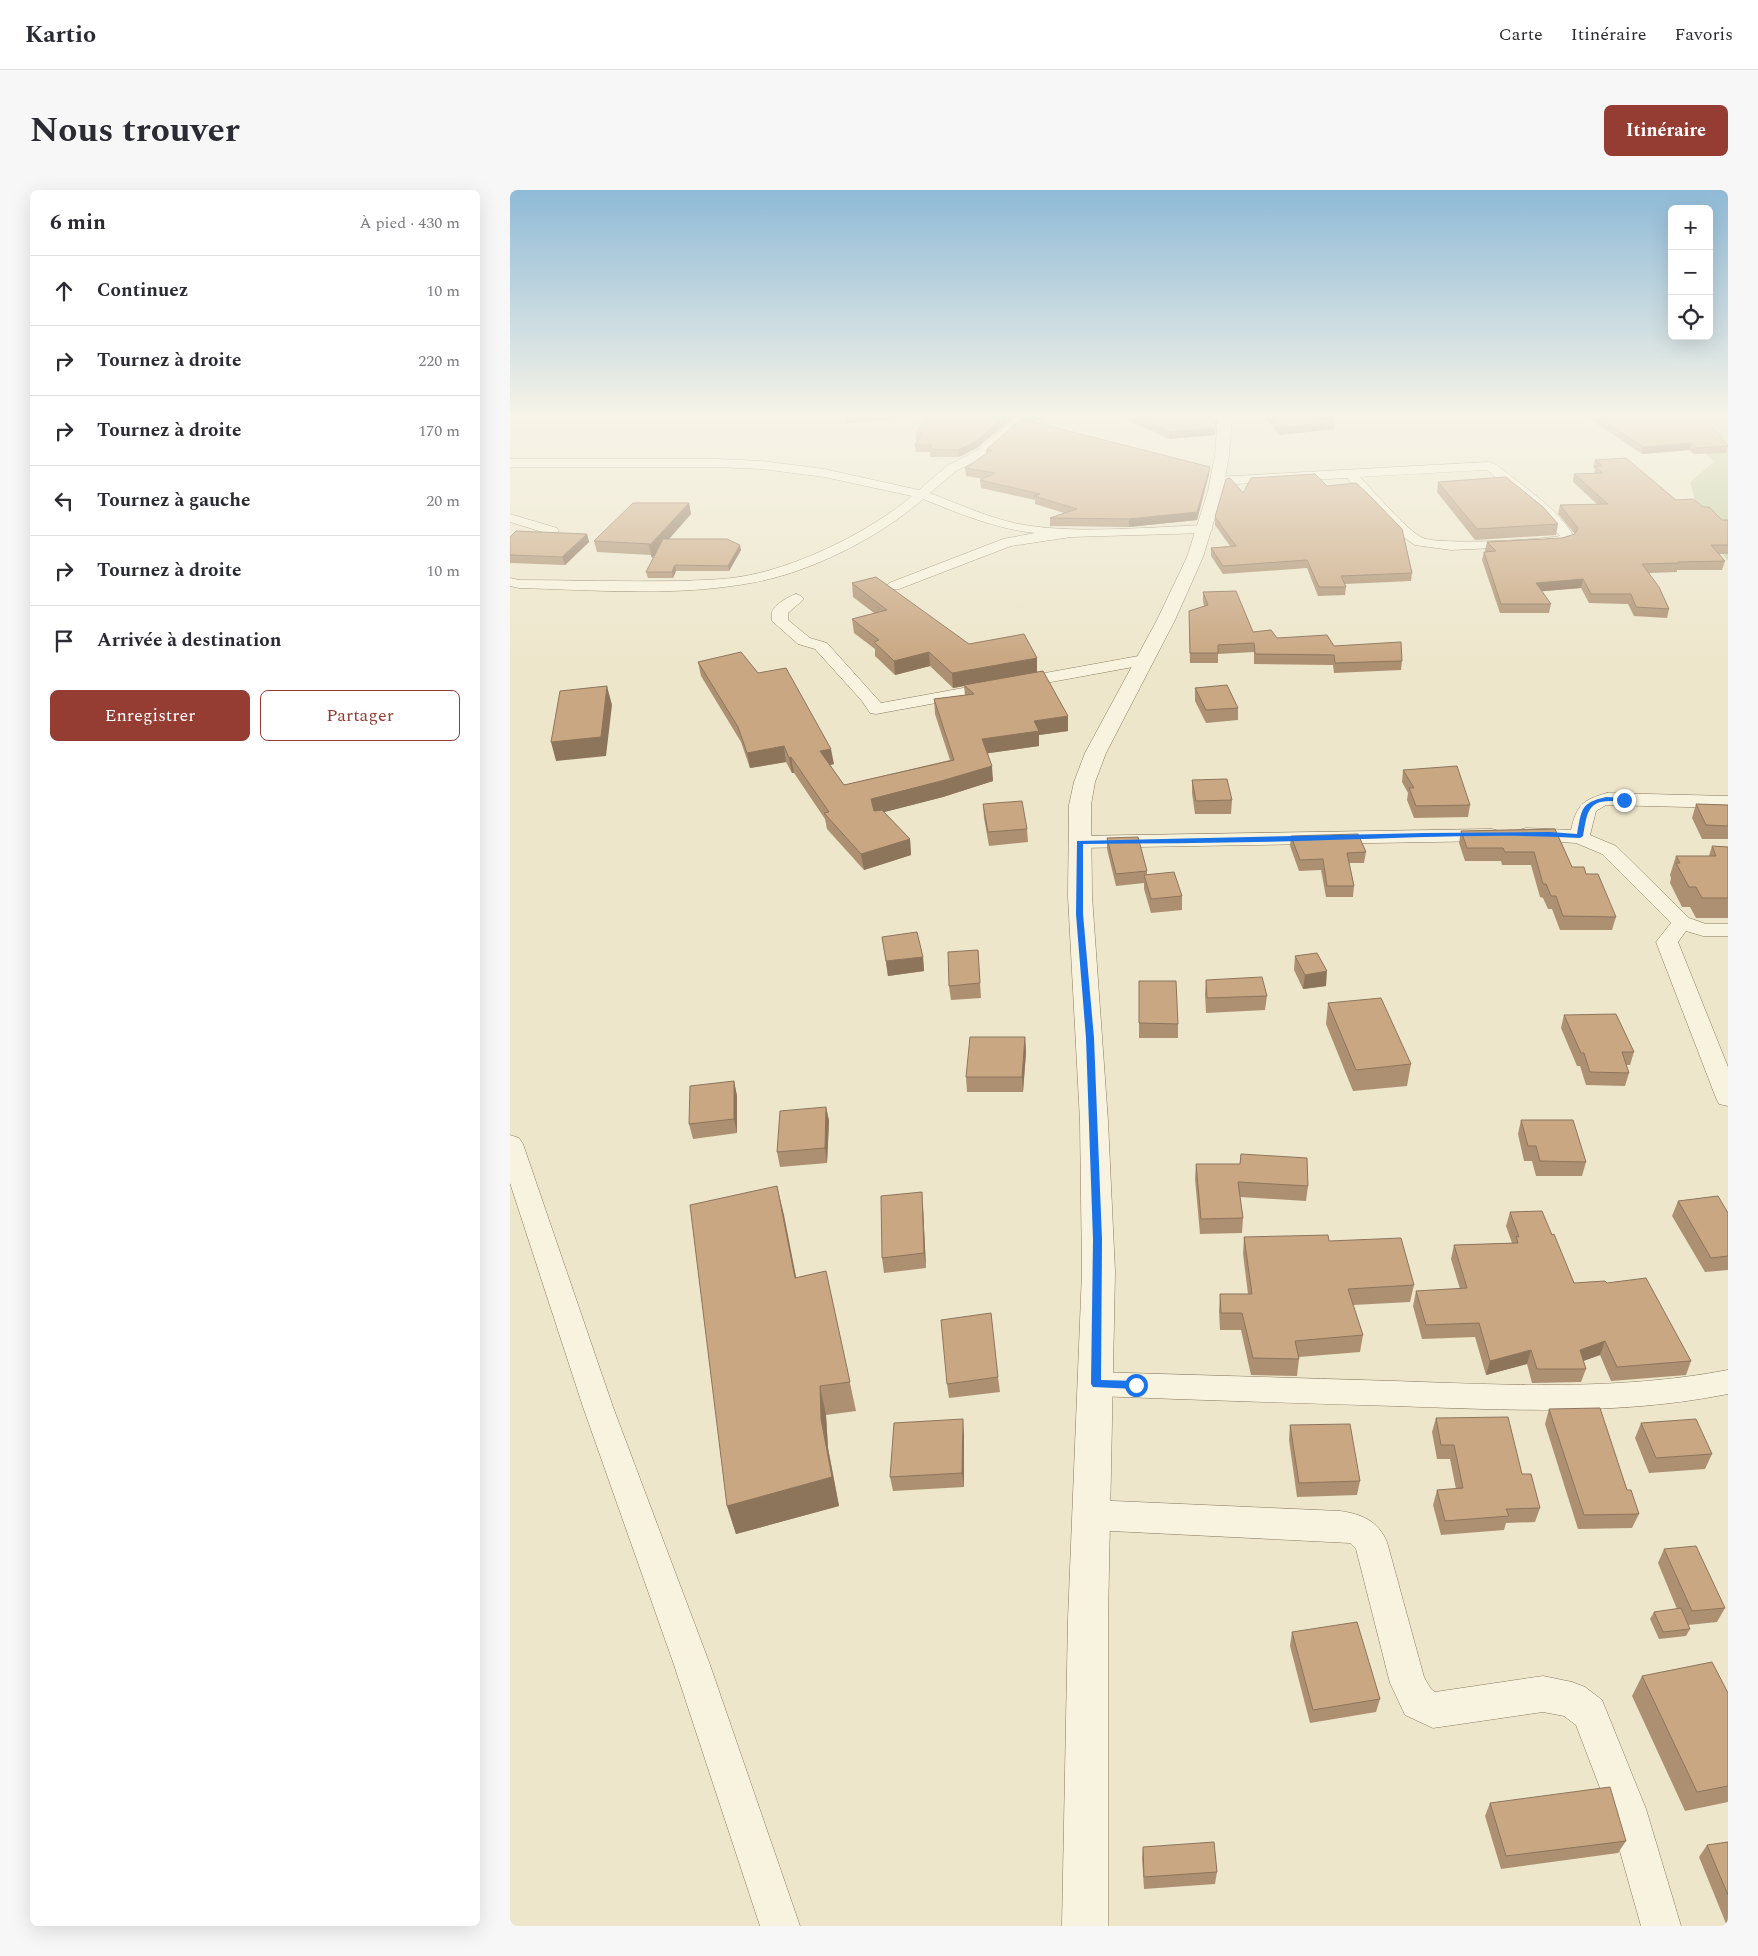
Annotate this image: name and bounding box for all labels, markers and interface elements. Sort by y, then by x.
text: Kartio [25,17,96,53]
text: Carte [1499,21,1543,48]
text: Itinéraire [1571,21,1647,48]
text: Favoris [1675,21,1733,48]
text: Nous trouver [30,104,240,157]
button: Itinéraire [1604,105,1728,156]
map controls [1668,205,1713,340]
button: + [1668,205,1713,250]
text: 6 min [50,207,106,239]
text: À pied · 430 m [359,211,460,235]
button: − [1668,250,1713,295]
text: Continuez [97,276,188,305]
icon: ahead [50,277,78,305]
text: 10 m [426,279,460,303]
button: locate [1668,295,1713,340]
text: Tournez à droite [97,346,241,375]
icon: right [50,347,78,375]
text: 220 m [418,349,460,373]
text: Tournez à droite [97,416,241,445]
icon: right [50,417,78,445]
text: 170 m [418,419,460,443]
text: Tournez à gauche [97,486,250,515]
icon: left [50,487,78,515]
text: 20 m [426,489,460,513]
text: Tournez à droite [97,556,241,585]
icon: right [50,557,78,585]
text: 10 m [426,559,460,583]
text: Arrivée à destination [97,626,281,655]
icon: arrive [50,627,78,655]
button: Enregistrer [50,690,250,741]
button: Partager [260,690,460,741]
route end [1613,789,1636,812]
route start [1125,1374,1148,1397]

